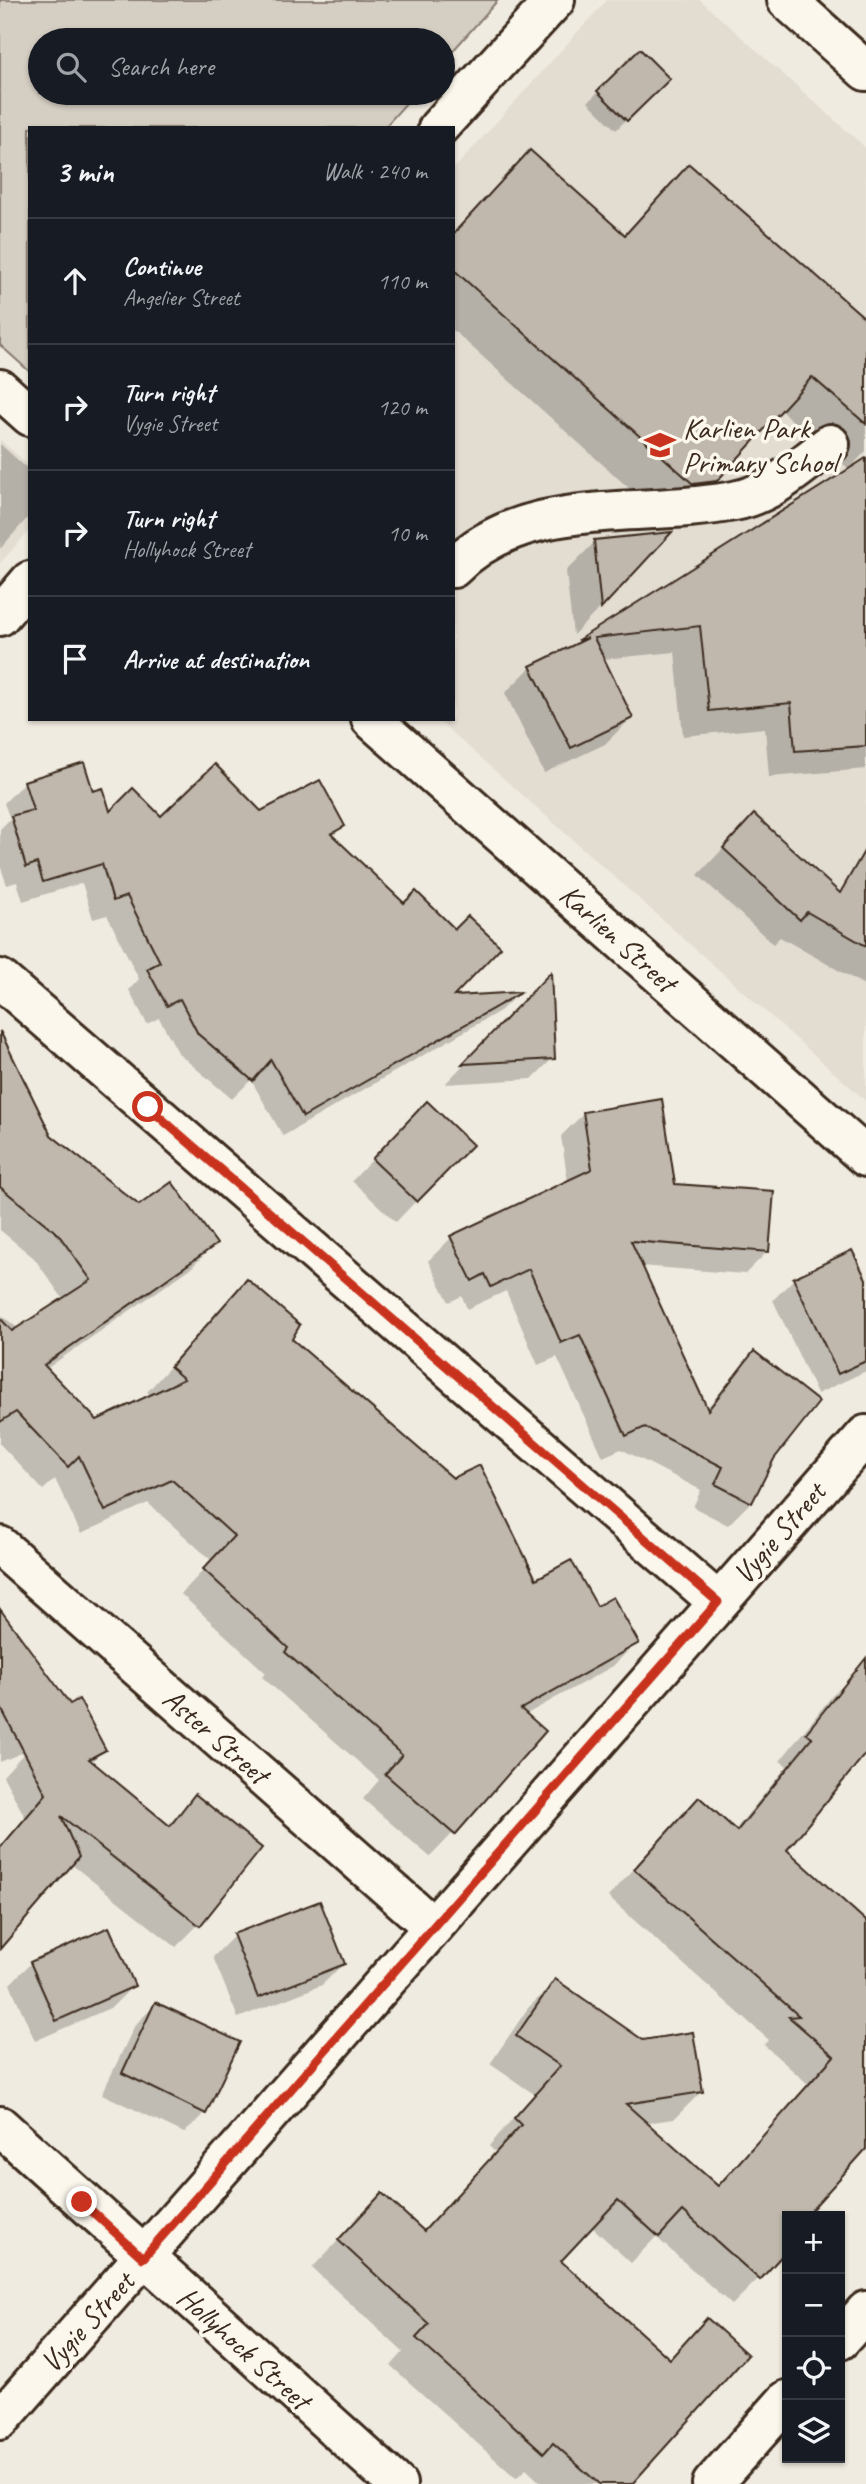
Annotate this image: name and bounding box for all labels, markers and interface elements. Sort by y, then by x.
search box [28,28,455,105]
icon: search [52,48,90,86]
text: Search here [108,50,214,83]
text: 3 min [56,153,113,191]
text: Walk · 240 m [323,157,427,186]
text: Continue [123,250,201,283]
icon: ahead [56,262,94,300]
text: 110 m [378,267,427,296]
text: Angelier Street [123,283,239,312]
text: Turn right [123,376,214,409]
icon: right [56,388,94,426]
text: 120 m [378,393,427,422]
text: Vygie Street [123,409,217,438]
place label: Karlien Park Primary School [683,409,842,481]
school or university icon: Karlien Park Primary School [643,428,677,462]
text: Turn right [123,502,214,535]
icon: right [56,514,94,552]
text: 10 m [388,519,427,548]
text: Hollyhock Street [123,535,251,564]
icon: arrive [56,640,94,678]
text: Arrive at destination [123,643,309,676]
street label: Karlien Street [552,876,687,1003]
route start [132,1091,163,1122]
street label: Vygie Street [724,1472,836,1592]
street label: Aster Street [155,1680,280,1795]
route end [66,2186,97,2217]
map controls [782,2211,845,2463]
button: + [782,2211,845,2274]
street label: Vygie Street [32,2261,144,2380]
button: − [782,2274,845,2337]
street label: Hollyhock Street [169,2278,322,2421]
button: locate [782,2337,845,2400]
button: layers [782,2400,845,2463]

